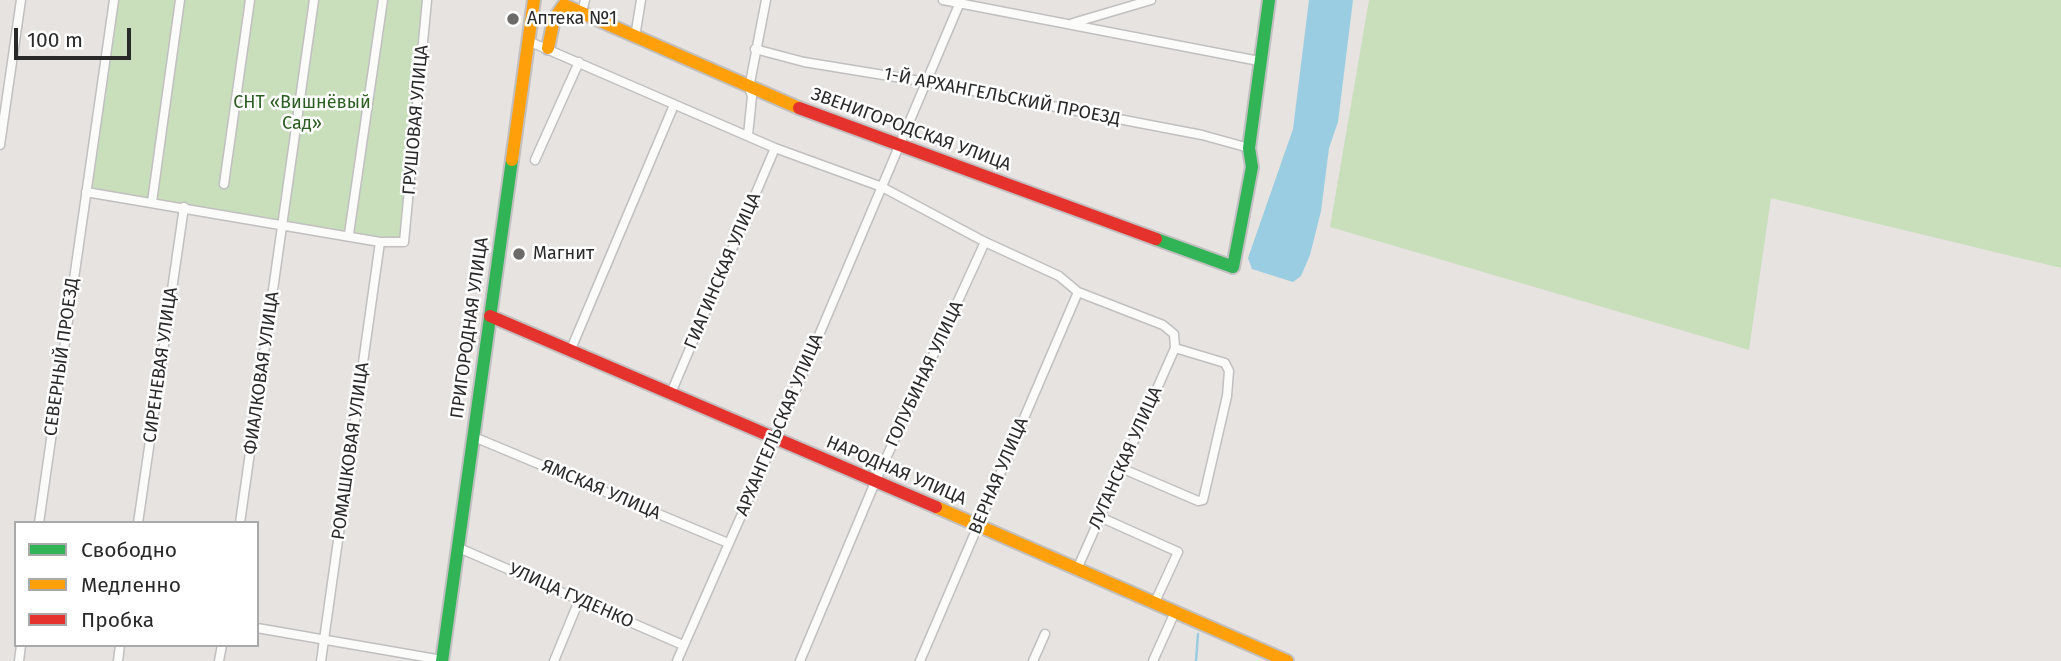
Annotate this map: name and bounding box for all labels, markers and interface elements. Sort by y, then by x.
place label: Аптека №1 [527,8,617,30]
marker: Аптека №1 [505,11,521,27]
scale bar [18,14,135,58]
text: 100 m [27,27,83,53]
street label: ГРУШОВАЯ УЛИЦА [399,44,433,196]
street label: 1-Й АРХАНГЕЛЬСКИЙ ПРОЕЗД [882,63,1122,131]
street label: ЗВЕНИГОРОДСКАЯ УЛИЦА [808,84,1014,176]
park label: СНТ «Вишнёвый Cад» [233,92,371,134]
street label: ГИАГИНСКАЯ УЛИЦА [680,190,766,352]
street label: ПРИГОРОДНАЯ УЛИЦА [447,236,493,420]
place label: Магнит [533,243,594,265]
marker: Магнит [511,246,527,262]
street label: СЕВЕРНЫЙ ПРОЕЗД [40,276,84,438]
street label: СИРЕНЕВАЯ УЛИЦА [139,286,183,444]
street label: ФИАЛКОВАЯ УЛИЦА [240,290,284,456]
street label: ГОЛУБИНАЯ УЛИЦА [882,298,968,450]
street label: АРХАНГЕЛЬСКАЯ УЛИЦА [732,331,828,519]
street label: РОМАШКОВАЯ УЛИЦА [328,361,374,541]
street label: ЛУГАНСКАЯ УЛИЦА [1085,383,1167,533]
street label: ВЕРНАЯ УЛИЦА [965,414,1033,538]
street label: НАРОДНАЯ УЛИЦА [823,432,969,510]
street label: ЯМСКАЯ УЛИЦА [538,455,664,525]
legend [14,521,259,647]
text: Свободно [81,537,177,563]
street label: УЛИЦА ГУДЕНКО [505,559,637,633]
text: Медленно [81,572,181,598]
text: Пробка [81,607,154,633]

